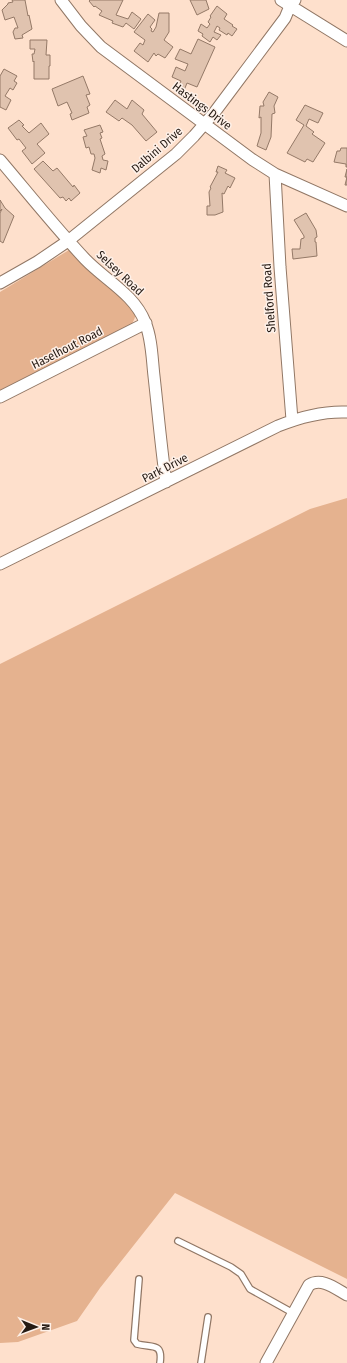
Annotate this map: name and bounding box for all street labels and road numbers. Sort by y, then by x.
street label: Hastings Drive [170,79,234,133]
street label: Dalbini Drive [129,124,185,176]
street label: Selsey Road [94,248,146,298]
street label: Shelford Road [260,263,278,333]
street label: Haselhout Road [29,324,105,372]
street label: Park Drive [140,450,190,485]

